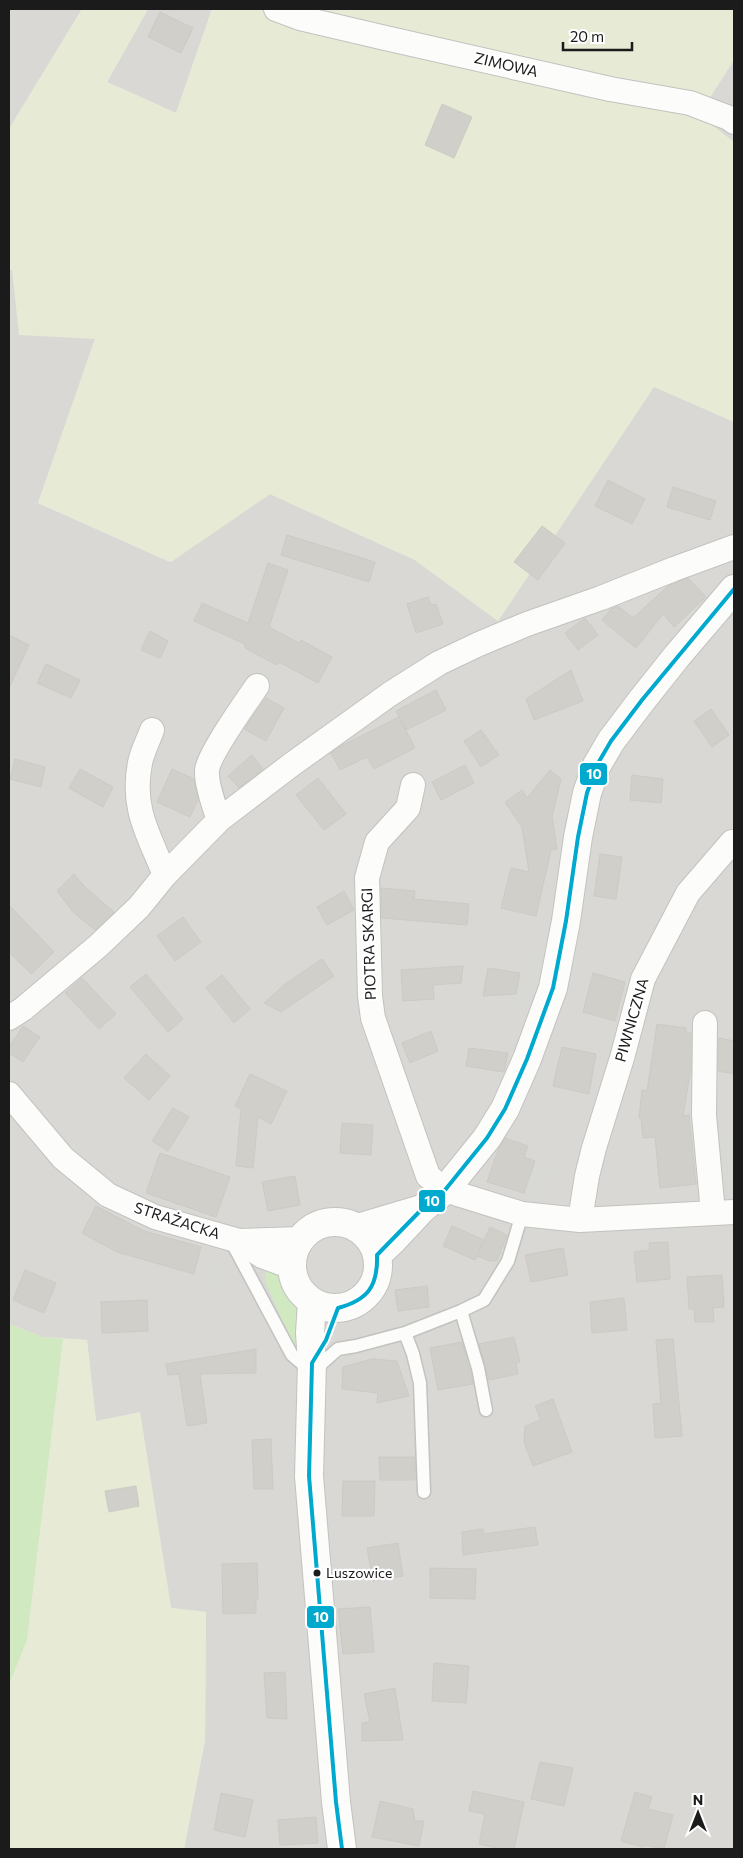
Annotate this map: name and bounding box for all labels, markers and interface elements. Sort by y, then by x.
scale bar [563,20,632,52]
text: 20 m [570,27,604,45]
street label: ZIMOWA [473,48,540,80]
line badge: 10 [579,762,608,786]
text: 10 [586,765,602,782]
street label: PIOTRA SKARGI [357,888,379,1001]
street label: PIWNICZNA [610,976,652,1064]
line badge: 10 [418,1189,446,1213]
text: 10 [424,1192,440,1209]
street label: STRAŻACKA [132,1198,223,1242]
place label: Luszowice [326,1564,392,1581]
marker: Luszowice [312,1568,322,1578]
line badge: 10 [306,1605,335,1629]
text: 10 [313,1608,329,1625]
north arrow [673,1788,723,1838]
text: N [693,1791,703,1808]

